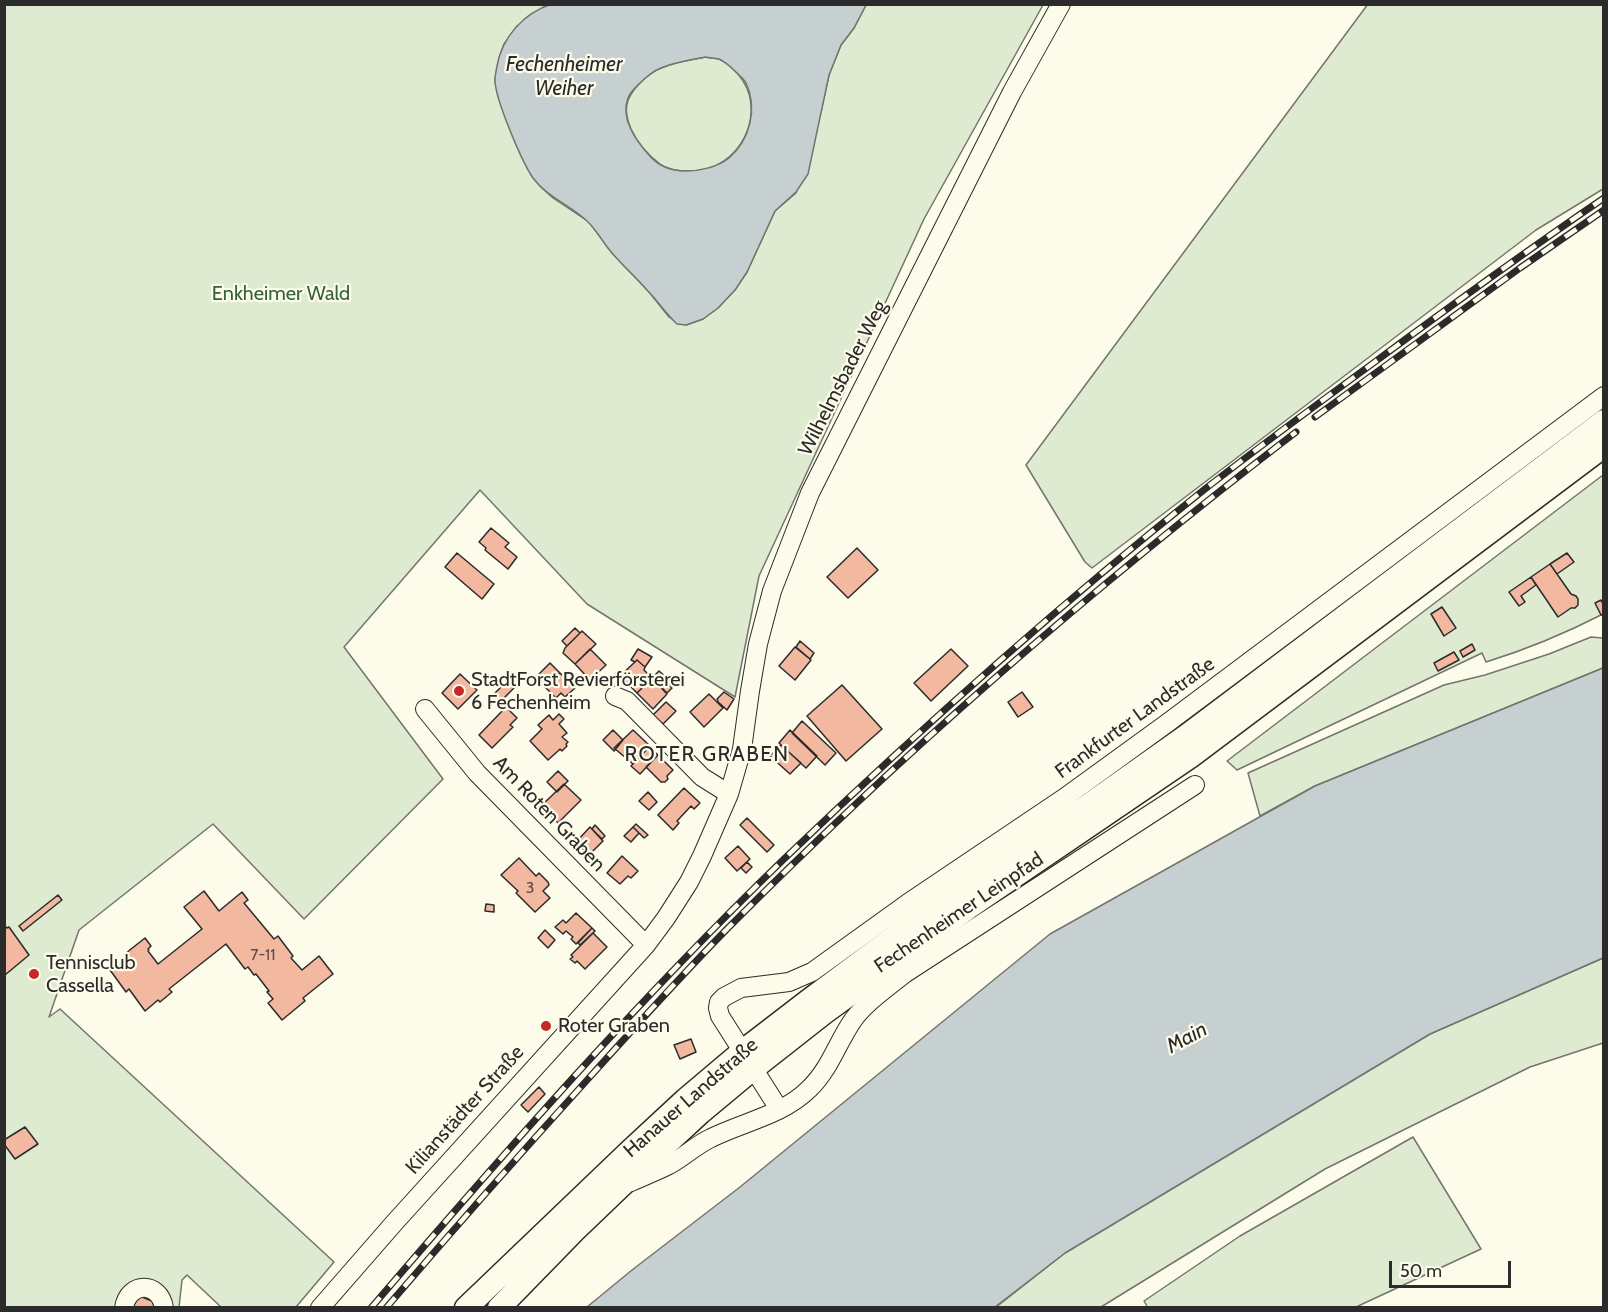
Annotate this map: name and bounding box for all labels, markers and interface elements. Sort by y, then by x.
water label: Fechenheimer Weiher [506,52,622,102]
park label: Enkheimer Wald [212,282,350,306]
street label: Wilhelmsbader Weg [794,297,892,459]
street label: Frankfurter Landstraße [1051,652,1219,784]
place label: StadtForst Revierförsterei 6 Fechenheim [471,668,685,715]
marker: StadtForst Revierförsterei 6 Fechenheim [452,684,466,698]
district label: ROTER GRABEN [624,742,790,768]
street label: Am Roten Graben [488,751,610,877]
street label: Fechenheimer Leinpfad [870,847,1048,979]
house number: 3 [526,878,534,898]
house number: 7-11 [251,945,275,965]
place label: Tennisclub Cassella [46,951,136,998]
marker: Tennisclub Cassella [27,967,41,981]
place label: Roter Graben [558,1014,670,1038]
water label: Main [1162,1017,1212,1059]
marker: Roter Graben [539,1019,553,1033]
street label: Hanauer Landstraße [619,1033,763,1163]
street label: Kilianstädter Straße [401,1041,529,1179]
scale bar [1392,1249,1514,1287]
text: 50 m [1400,1260,1442,1282]

